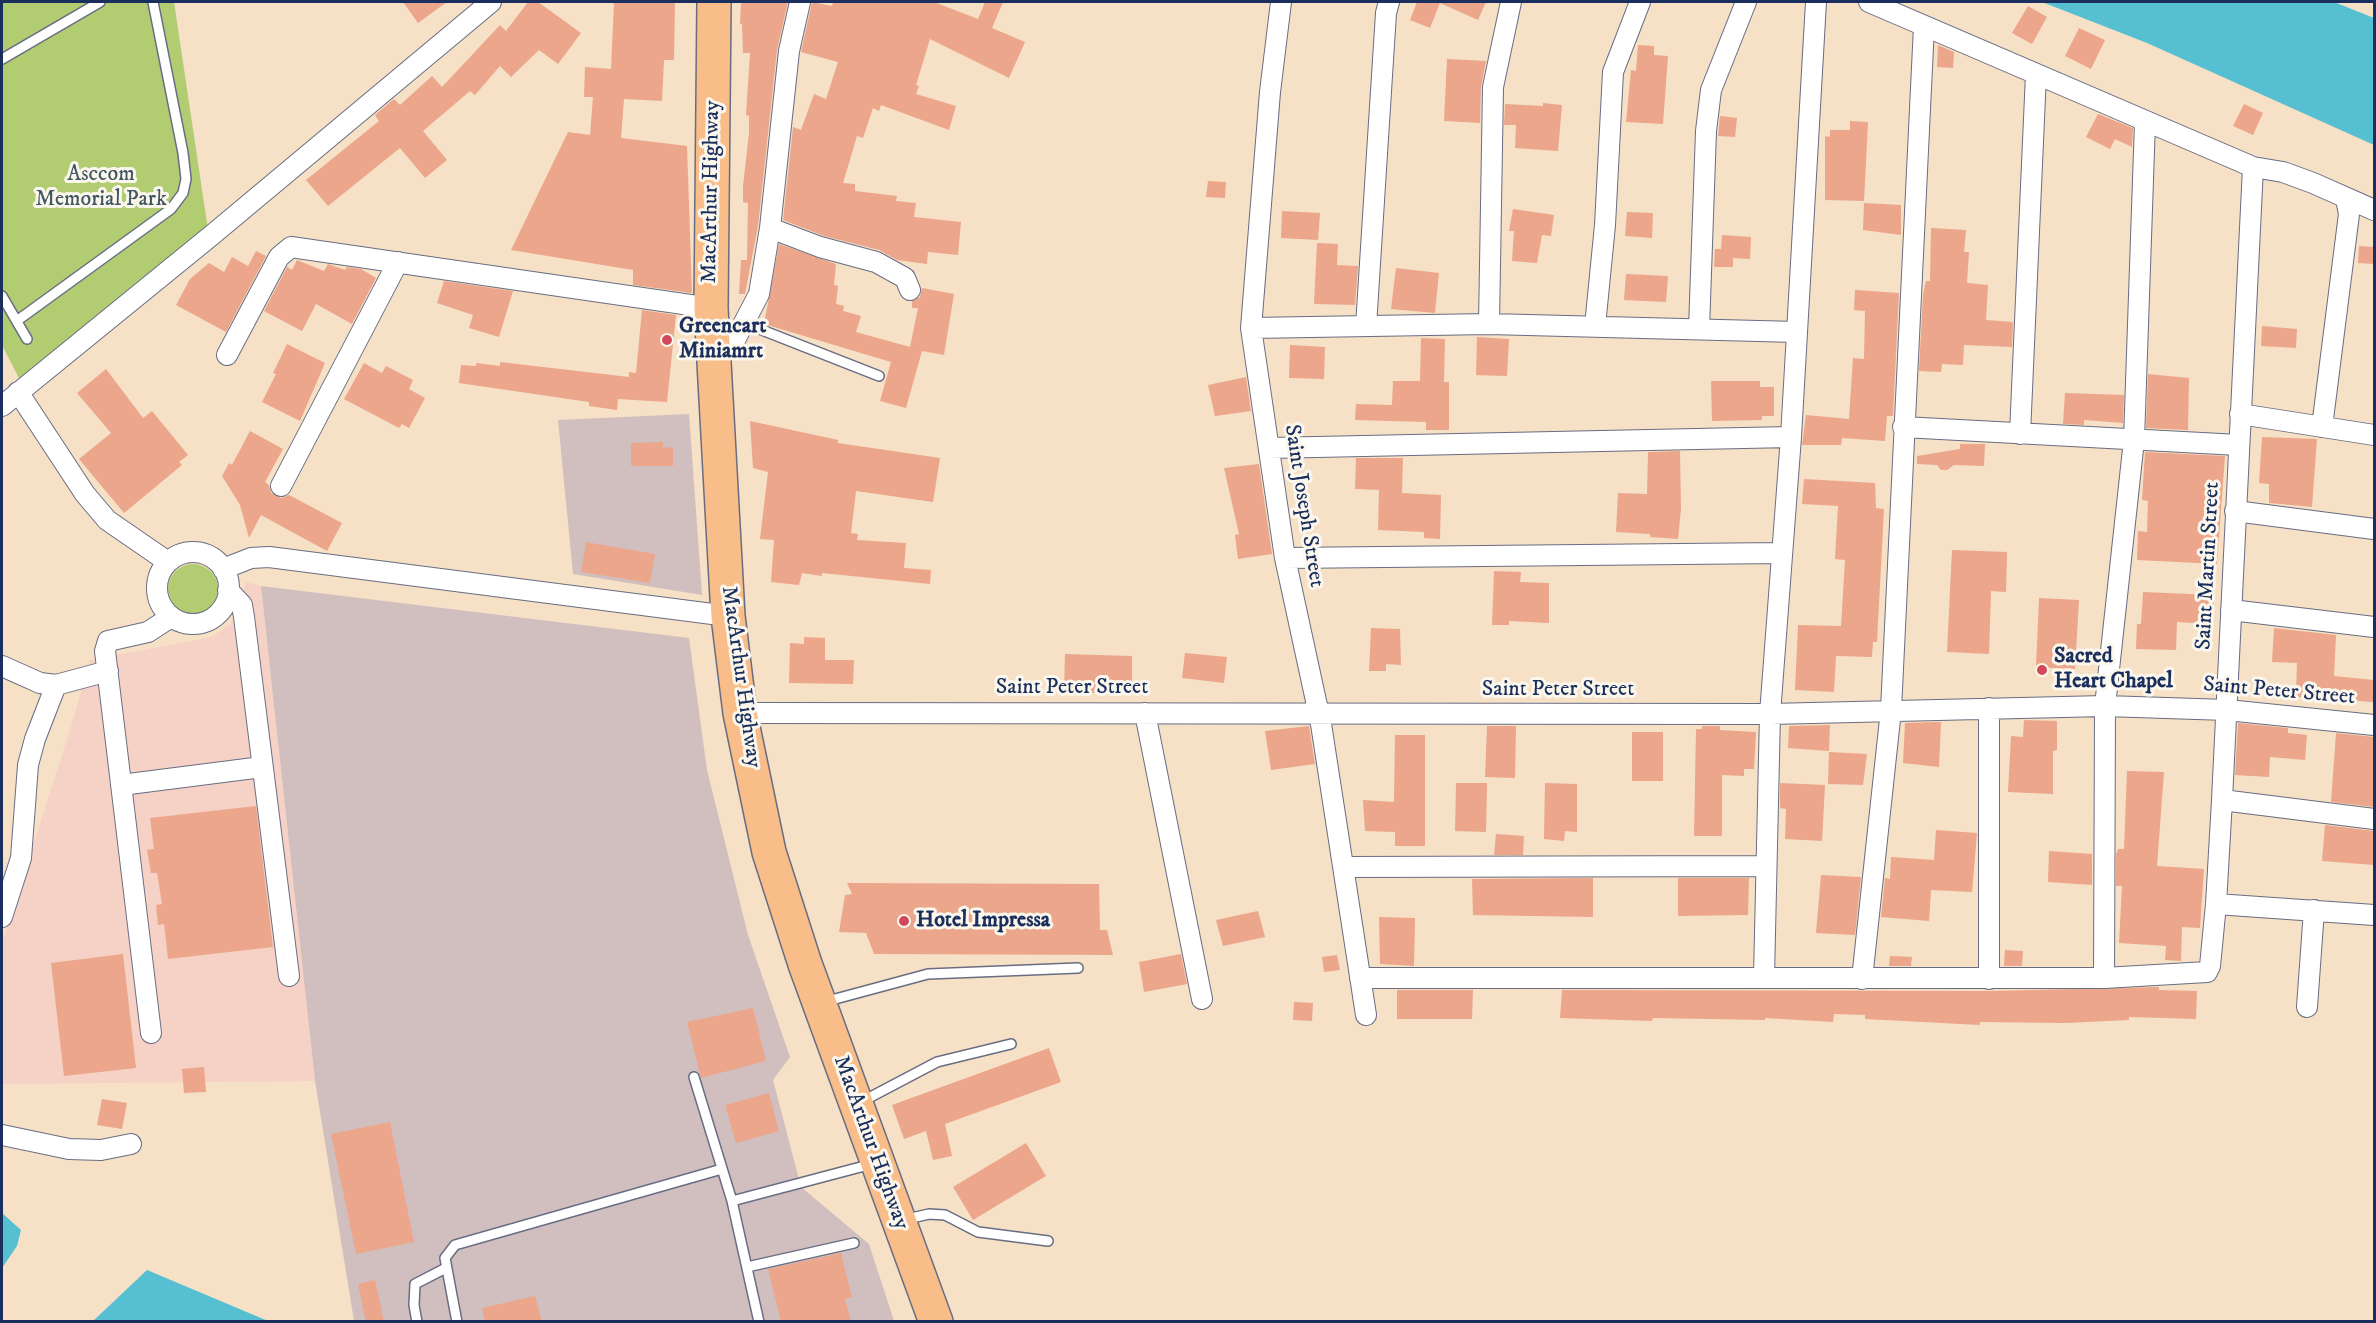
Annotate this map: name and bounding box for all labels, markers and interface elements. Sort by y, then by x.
street label: MacArthur Highway [697,100,727,284]
park label: Asccom Memorial Park [35,162,167,214]
place label: Greencart Miniamrt [679,314,766,366]
marker: Greencart Miniamrt [660,333,674,347]
street label: Saint Joseph Street [1277,423,1329,589]
street label: Saint Martin Street [2191,481,2227,651]
street label: MacArthur Highway [714,585,766,769]
place label: Sacred Heart Chapel [2054,644,2173,696]
marker: Sacred Heart Chapel [2035,663,2049,677]
street label: Saint Peter Street [2202,672,2356,712]
street label: Saint Peter Street [996,675,1148,701]
street label: Saint Peter Street [1482,677,1634,703]
place label: Hotel Impressa [916,908,1050,934]
marker: Hotel Impressa [897,914,911,928]
street label: MacArthur Highway [826,1052,914,1234]

